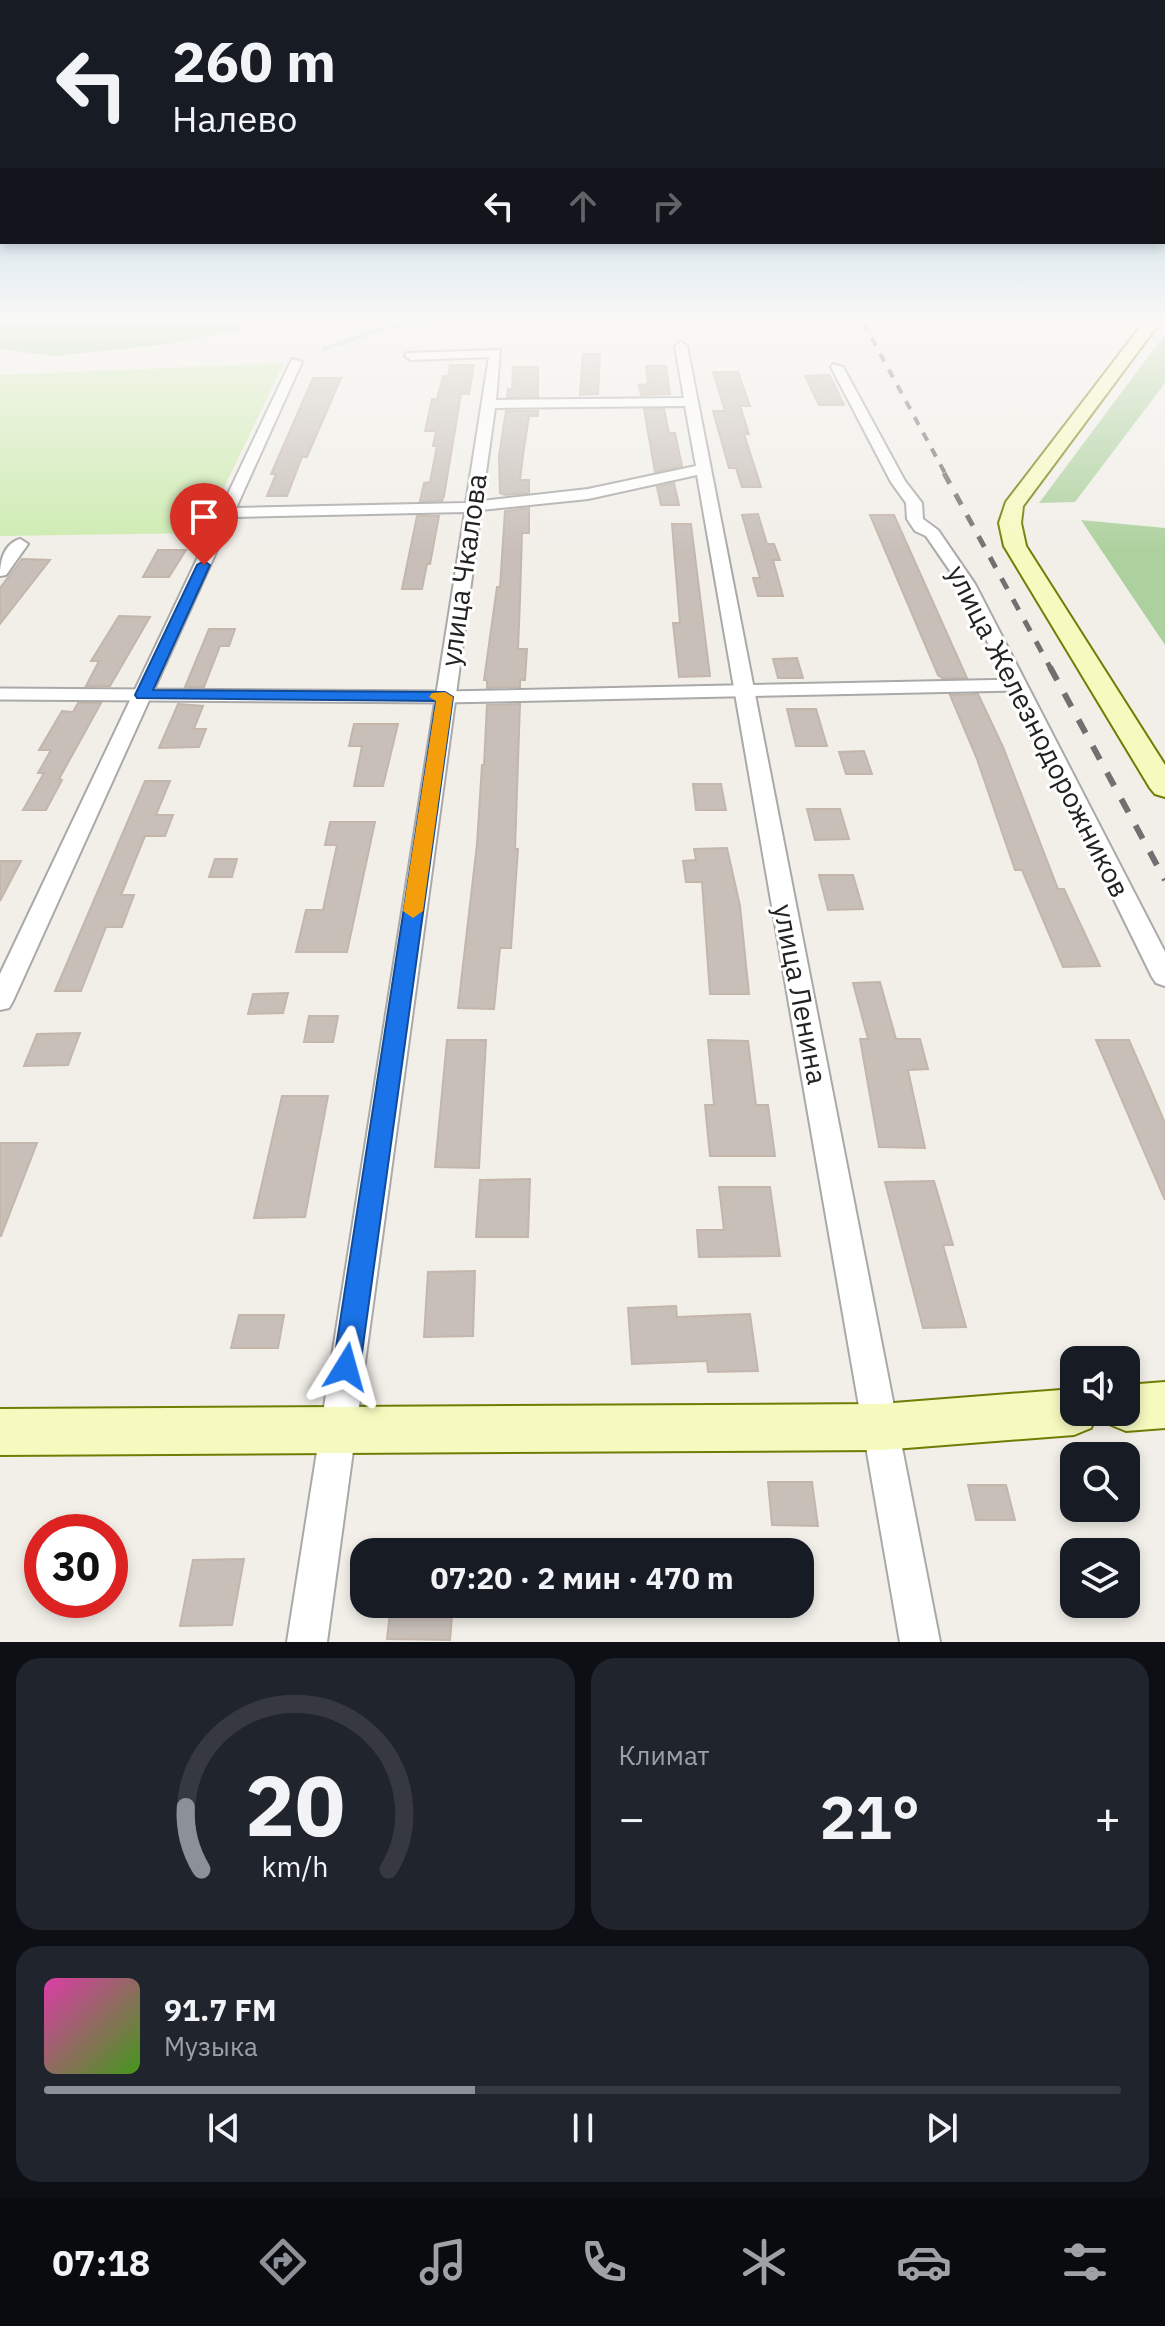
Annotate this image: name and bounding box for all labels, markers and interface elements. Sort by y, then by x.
text: 260 m [172,25,336,97]
icon: left [40,32,144,136]
text: Налево [172,95,297,142]
icon: left [477,184,521,228]
icon: ahead [561,184,605,228]
icon: right [645,184,689,228]
street label: улица Чкалова [431,471,495,669]
pin [170,483,238,565]
icon: arrive [182,495,226,539]
street label: улица Железнодорожников [939,559,1139,903]
street label: улица Ленина [765,901,837,1087]
position arrow [304,1325,388,1409]
map controls [1060,1346,1140,1618]
button: sound [1060,1346,1140,1426]
button: search [1060,1442,1140,1522]
speed limit sign: 30 [24,1514,128,1618]
button: layers [1060,1538,1140,1618]
text: 07:20 · 2 мин · 470 m [430,1558,734,1597]
text: Климат [619,1738,710,1772]
text: 20 [245,1751,345,1859]
text: 21° [820,1777,920,1856]
text: − [619,1789,645,1846]
text: + [1095,1789,1121,1846]
text: km/h [262,1848,329,1885]
text: 91.7 FM [164,1990,277,2029]
text: Музыка [164,2029,258,2063]
icon: previous [202,2106,246,2150]
icon: pause [561,2106,605,2150]
icon: next [920,2106,964,2150]
icon: directions [255,2234,311,2290]
icon: music [415,2234,471,2290]
icon: phone [576,2234,632,2290]
icon: climate [736,2234,792,2290]
icon: car [896,2234,952,2290]
icon: filters [1057,2234,1113,2290]
text: 07:18 [52,2239,150,2286]

